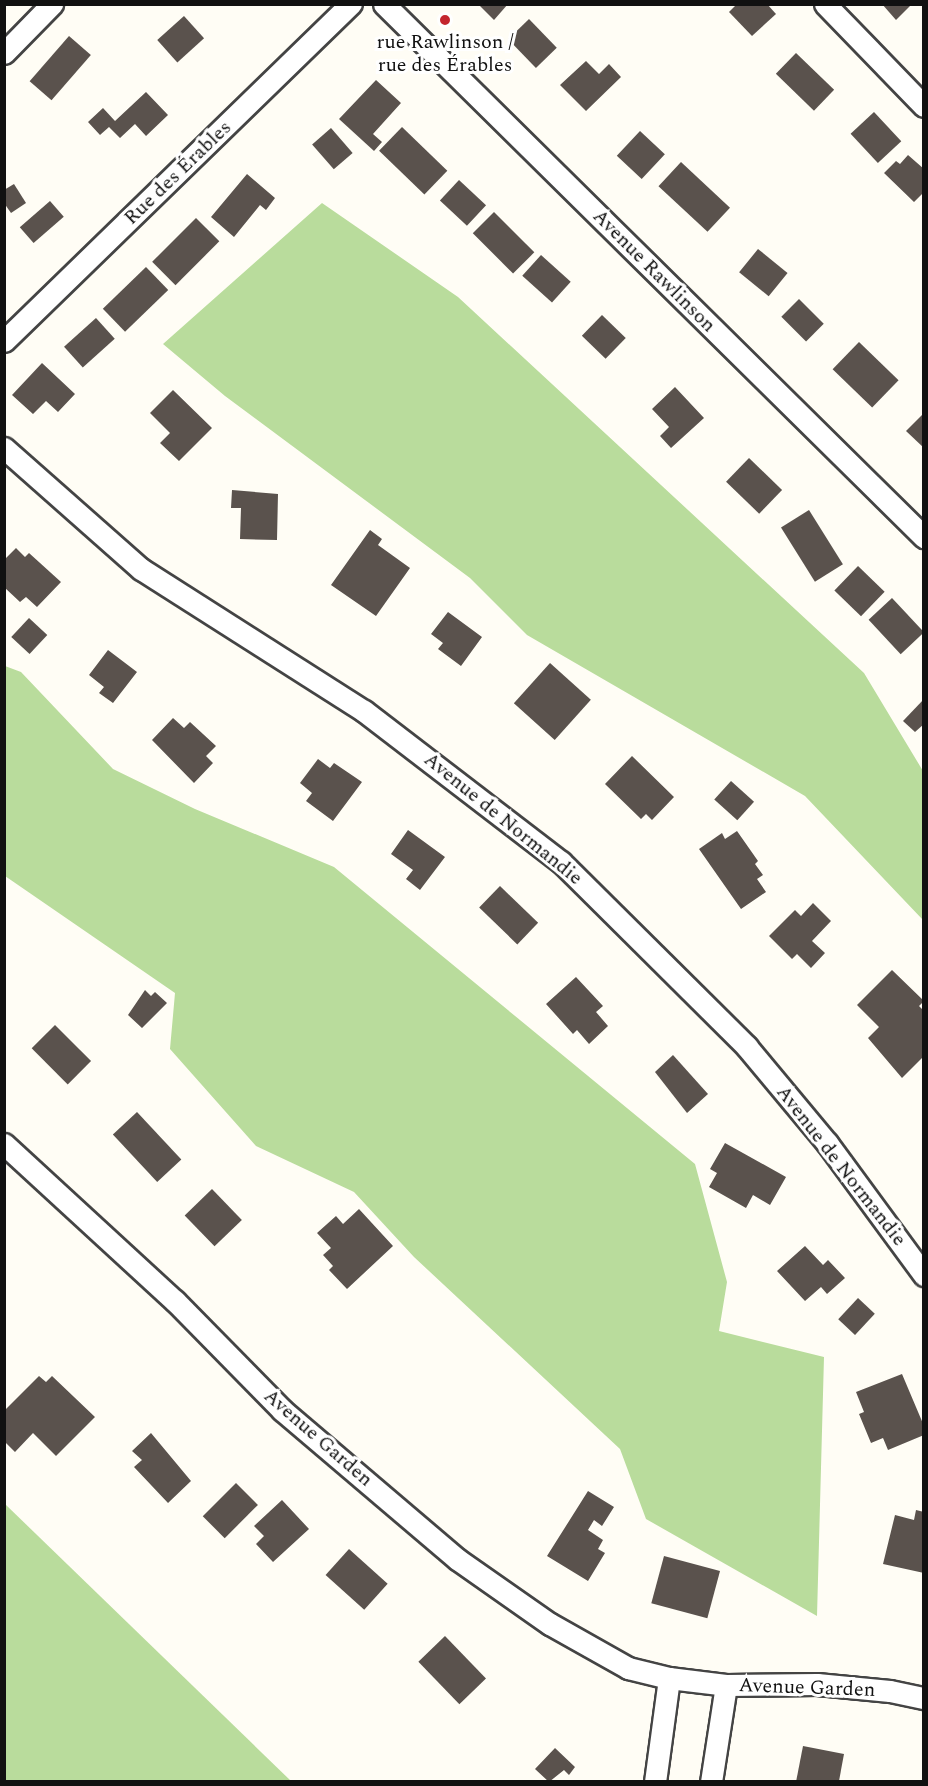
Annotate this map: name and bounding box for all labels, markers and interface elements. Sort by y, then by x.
marker: rue Rawlinson / rue des Érables [438,13,452,27]
place label: rue Rawlinson / rue des Érables [377,30,513,77]
street label: Rue des Érables [119,116,237,230]
street label: Avenue Rawlinson [587,204,721,338]
street label: Avenue de Normandie [419,748,587,890]
street label: Avenue de Normandie [771,1081,911,1251]
street label: Avenue Garden [259,1384,377,1492]
street label: Avenue Garden [738,1674,876,1702]

